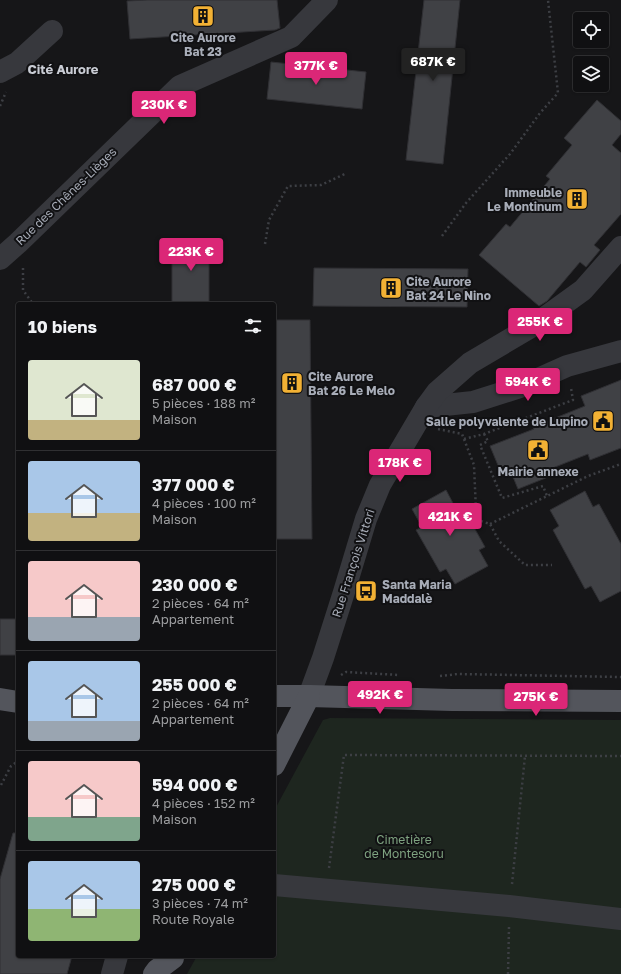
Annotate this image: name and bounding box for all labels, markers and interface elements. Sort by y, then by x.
building icon: Cite Aurore Bat 23 [190,3,216,29]
map controls [573,12,609,92]
button: locate [573,12,609,48]
place label: Cite Aurore Bat 23 [170,30,236,59]
pin: 687K € [400,48,466,82]
pin: 377K € [283,52,349,86]
text: 687K € [410,53,456,69]
button: layers [573,56,609,92]
text: 377K € [294,57,338,73]
district label: Cité Aurore [28,61,99,77]
pin: 230K € [131,91,197,125]
text: 230K € [141,96,187,112]
street label: Rue des Chênes-Lièges [12,144,120,248]
place label: Immeuble Le Montinum [487,185,562,214]
building icon: Immeuble Le Montinum [564,186,590,212]
pin: 223K € [158,238,224,272]
text: 223K € [168,243,214,259]
place label: Cite Aurore Bat 24 Le Nino [406,274,491,303]
building icon: Cite Aurore Bat 24 Le Nino [378,275,404,301]
pin: 255K € [507,308,573,342]
text: 255K € [517,313,563,329]
icon: filters [242,315,264,337]
text: 10 biens [28,316,97,337]
pin: 594K € [495,368,561,402]
place label: Cite Aurore Bat 26 Le Melo [308,369,395,398]
building icon: Cite Aurore Bat 26 Le Melo [279,370,305,396]
text: 594K € [505,373,551,389]
text: 687 000 € [152,374,237,395]
icon: home [60,376,108,424]
text: 5 pièces · 188 m² [152,395,255,411]
public building icon: Salle polyvalente de Lupino [590,408,616,434]
text: Maison [152,411,197,427]
place label: Salle polyvalente de Lupino [426,414,588,429]
public building icon: Mairie annexe [525,437,551,463]
pin: 178K € [367,449,433,483]
text: 178K € [378,454,422,470]
place label: Mairie annexe [497,464,579,479]
text: 377 000 € [152,474,235,495]
icon: home [60,477,108,525]
text: 4 pièces · 100 m² [152,495,256,511]
pin: 421K € [417,503,483,537]
street label: Rue François Vittori [328,507,378,619]
text: 421K € [428,508,472,524]
text: Maison [152,511,197,527]
text: 230 000 € [152,574,237,595]
icon: home [60,577,108,625]
place label: Santa Maria Maddalè [382,577,452,606]
bus stop icon: Santa Maria Maddalè [353,578,379,604]
text: 2 pièces · 64 m² [152,595,249,611]
text: Appartement [152,611,234,627]
text: 255 000 € [152,674,237,695]
icon: home [60,677,108,725]
pin: 492K € [347,681,413,715]
pin: 275K € [503,683,569,717]
text: 492K € [357,686,403,702]
text: 275K € [514,688,558,704]
text: 2 pièces · 64 m² [152,695,249,711]
text: Appartement [152,711,234,727]
text: 594 000 € [152,774,237,795]
icon: home [60,777,108,825]
text: 4 pièces · 152 m² [152,795,255,811]
text: Maison [152,811,197,827]
park label: Cimetière de Montesoru [364,832,444,861]
text: 275 000 € [152,874,236,895]
icon: home [60,877,108,925]
text: 3 pièces · 74 m² [152,895,248,911]
text: Route Royale [152,911,234,927]

